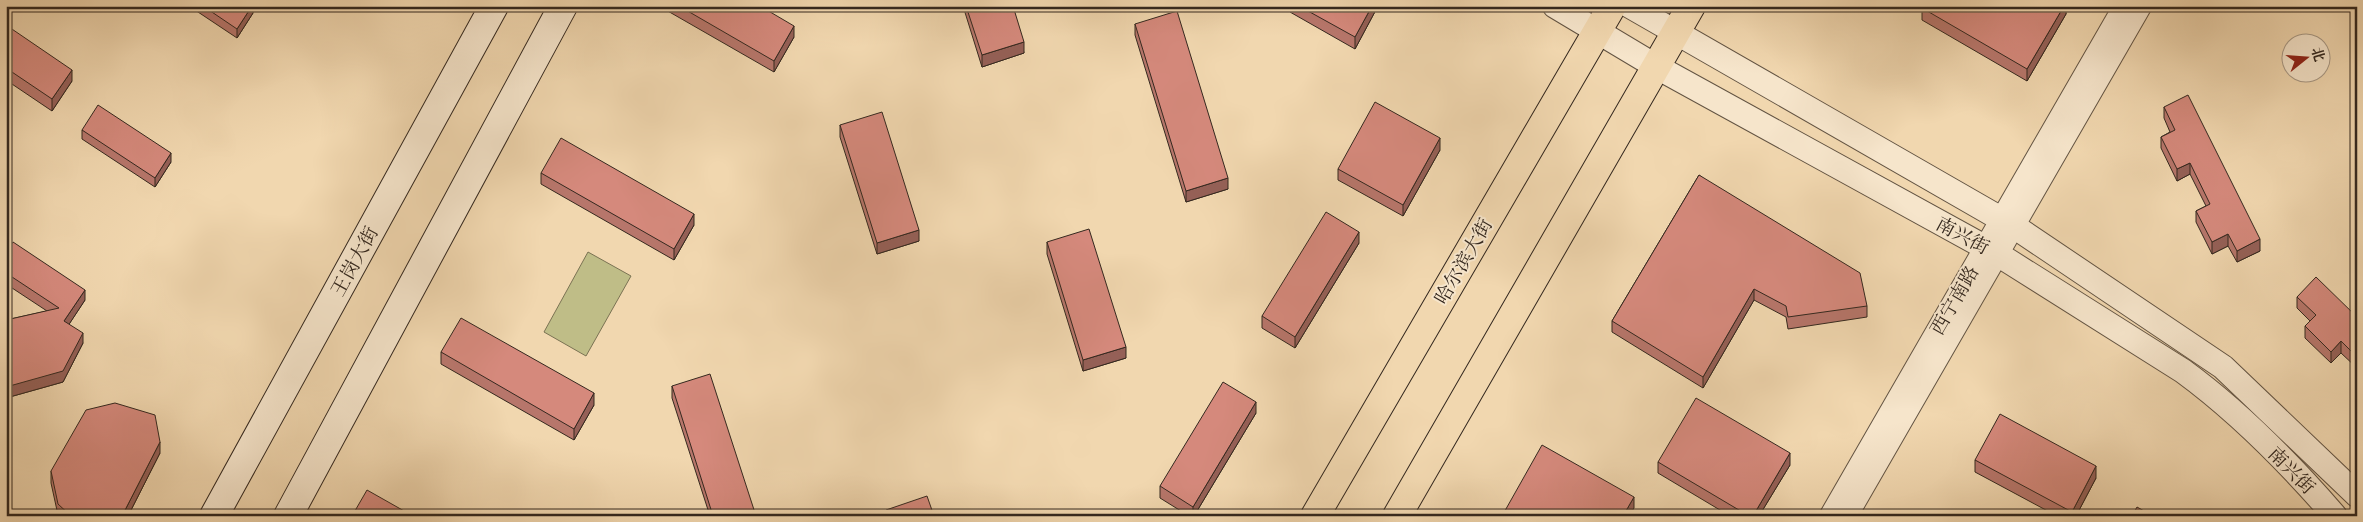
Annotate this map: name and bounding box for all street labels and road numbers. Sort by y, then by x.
street label: 南兴街 [1931,213,1993,261]
street label: 哈尔滨大街 [1431,215,1499,309]
street label: 王岗大街 [327,223,385,301]
street label: 西宁南路 [1926,262,1985,340]
street label: 南兴街 [2262,443,2319,500]

